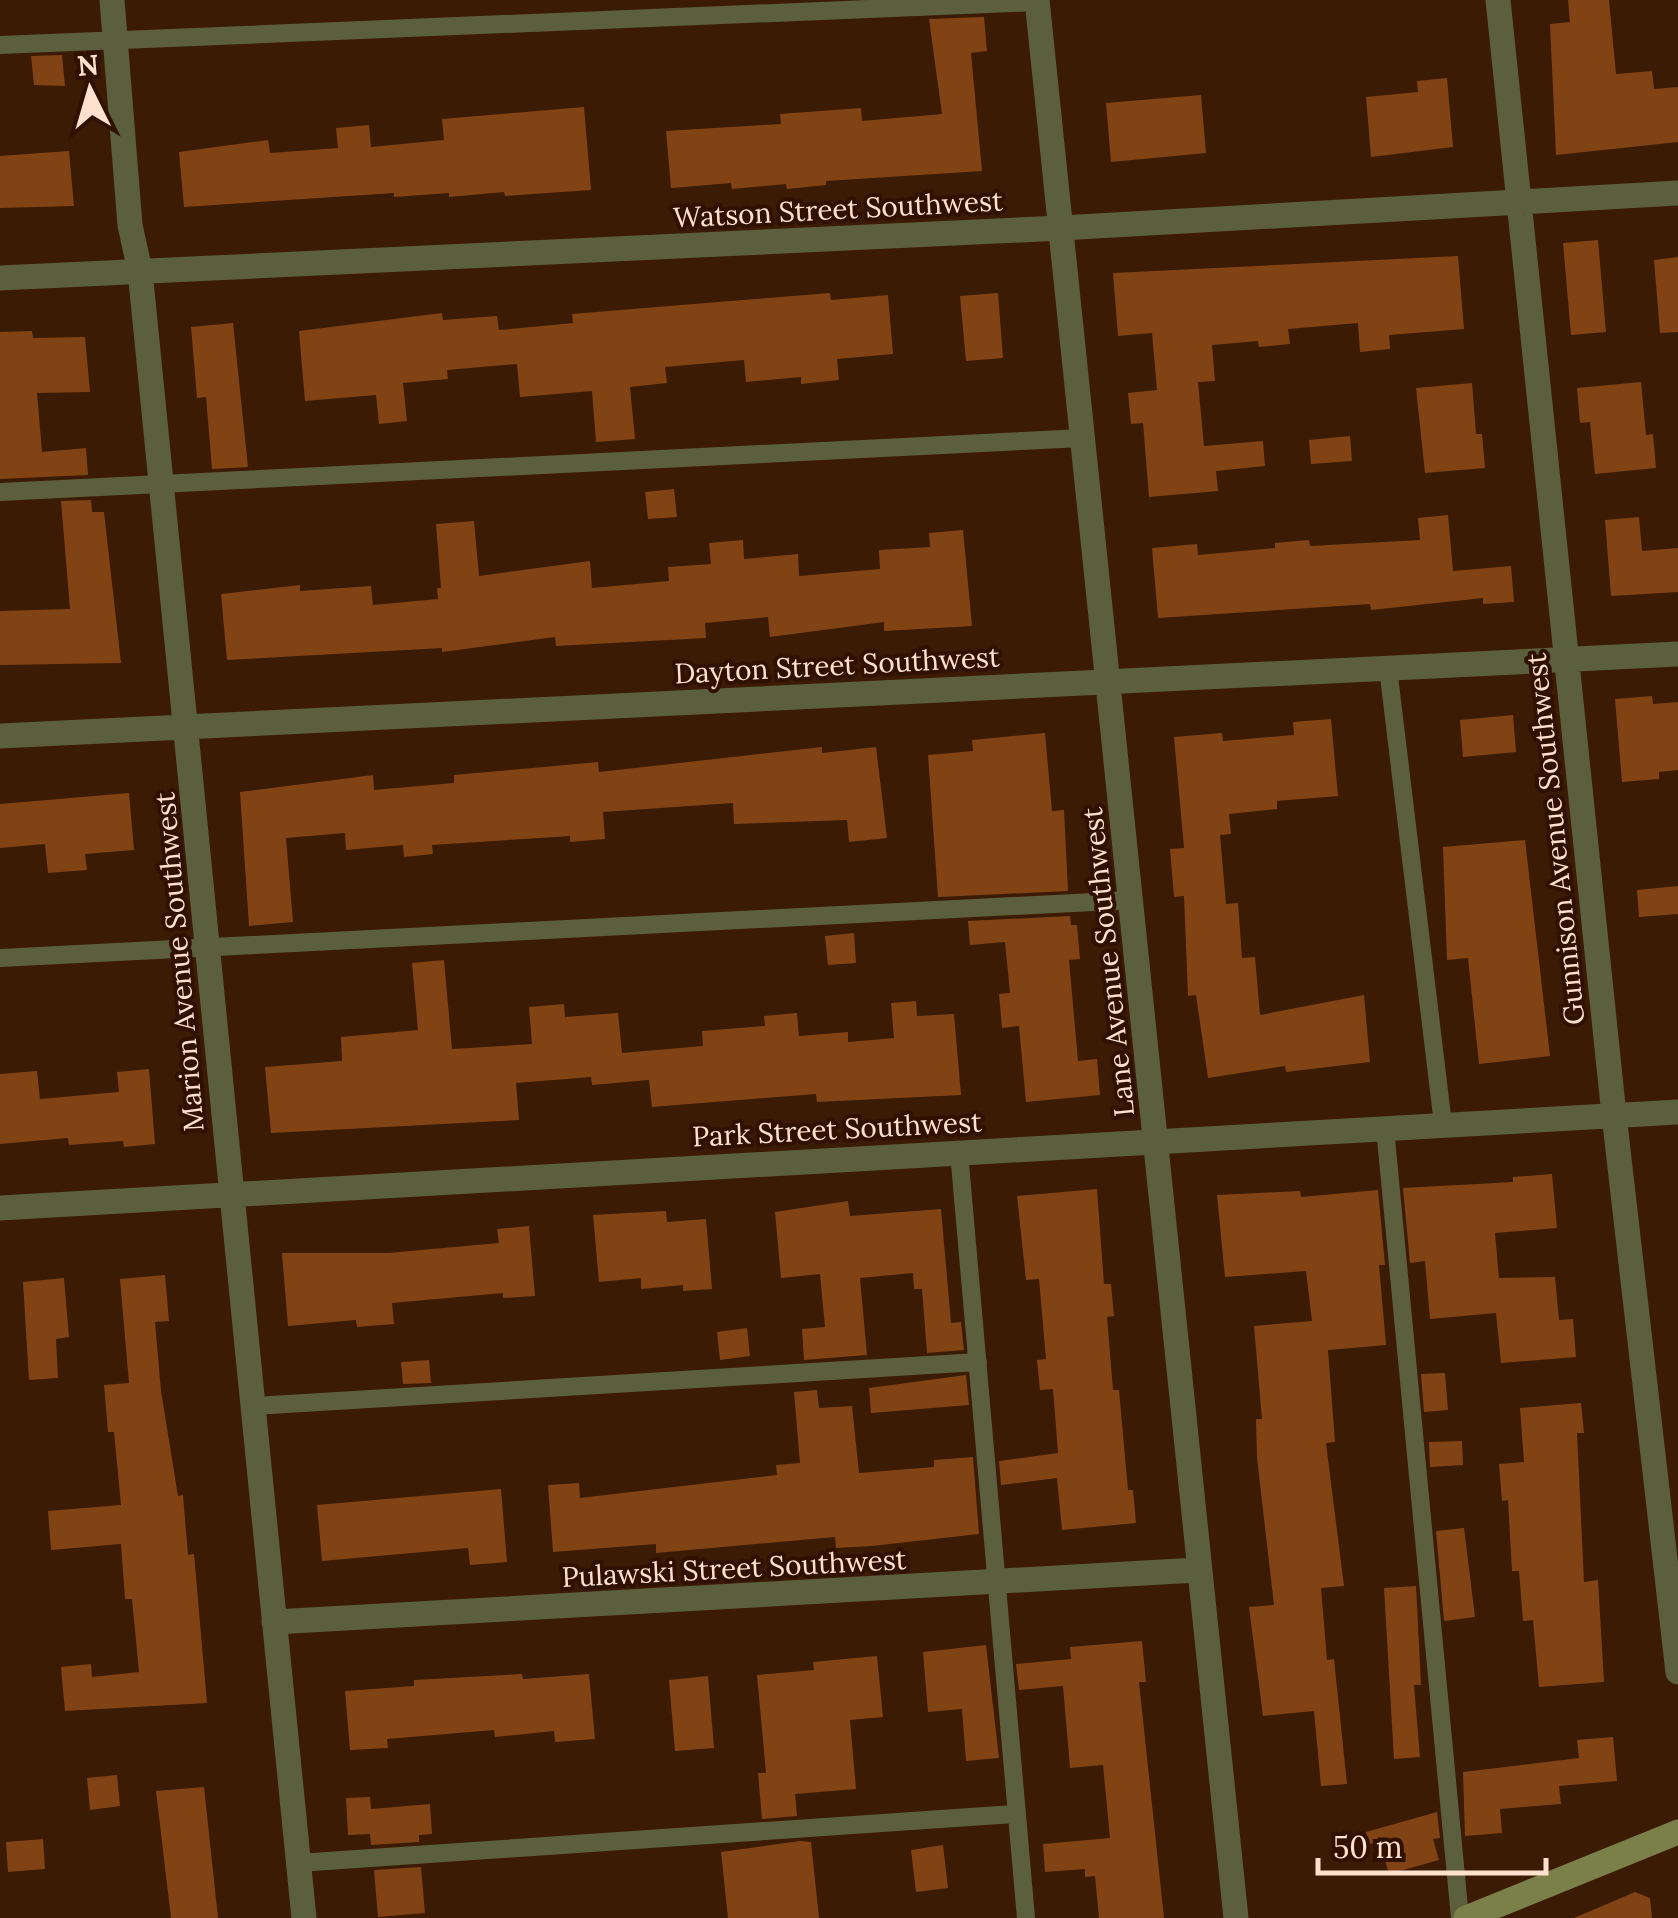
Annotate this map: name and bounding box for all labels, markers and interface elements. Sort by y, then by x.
north arrow [40,40,140,140]
text: N [75,46,100,84]
street label: Watson Street Southwest [672,182,1004,236]
street label: Dayton Street Southwest [673,638,1001,691]
street label: Gunnison Avenue Southwest [1518,651,1592,1027]
street label: Marion Avenue Southwest [146,791,212,1133]
street label: Lane Avenue Southwest [1074,805,1142,1118]
street label: Park Street Southwest [691,1103,983,1155]
street label: Pulawski Street Southwest [561,1541,907,1595]
scale bar [1318,1813,1546,1875]
text: 50 m [1333,1828,1403,1866]

